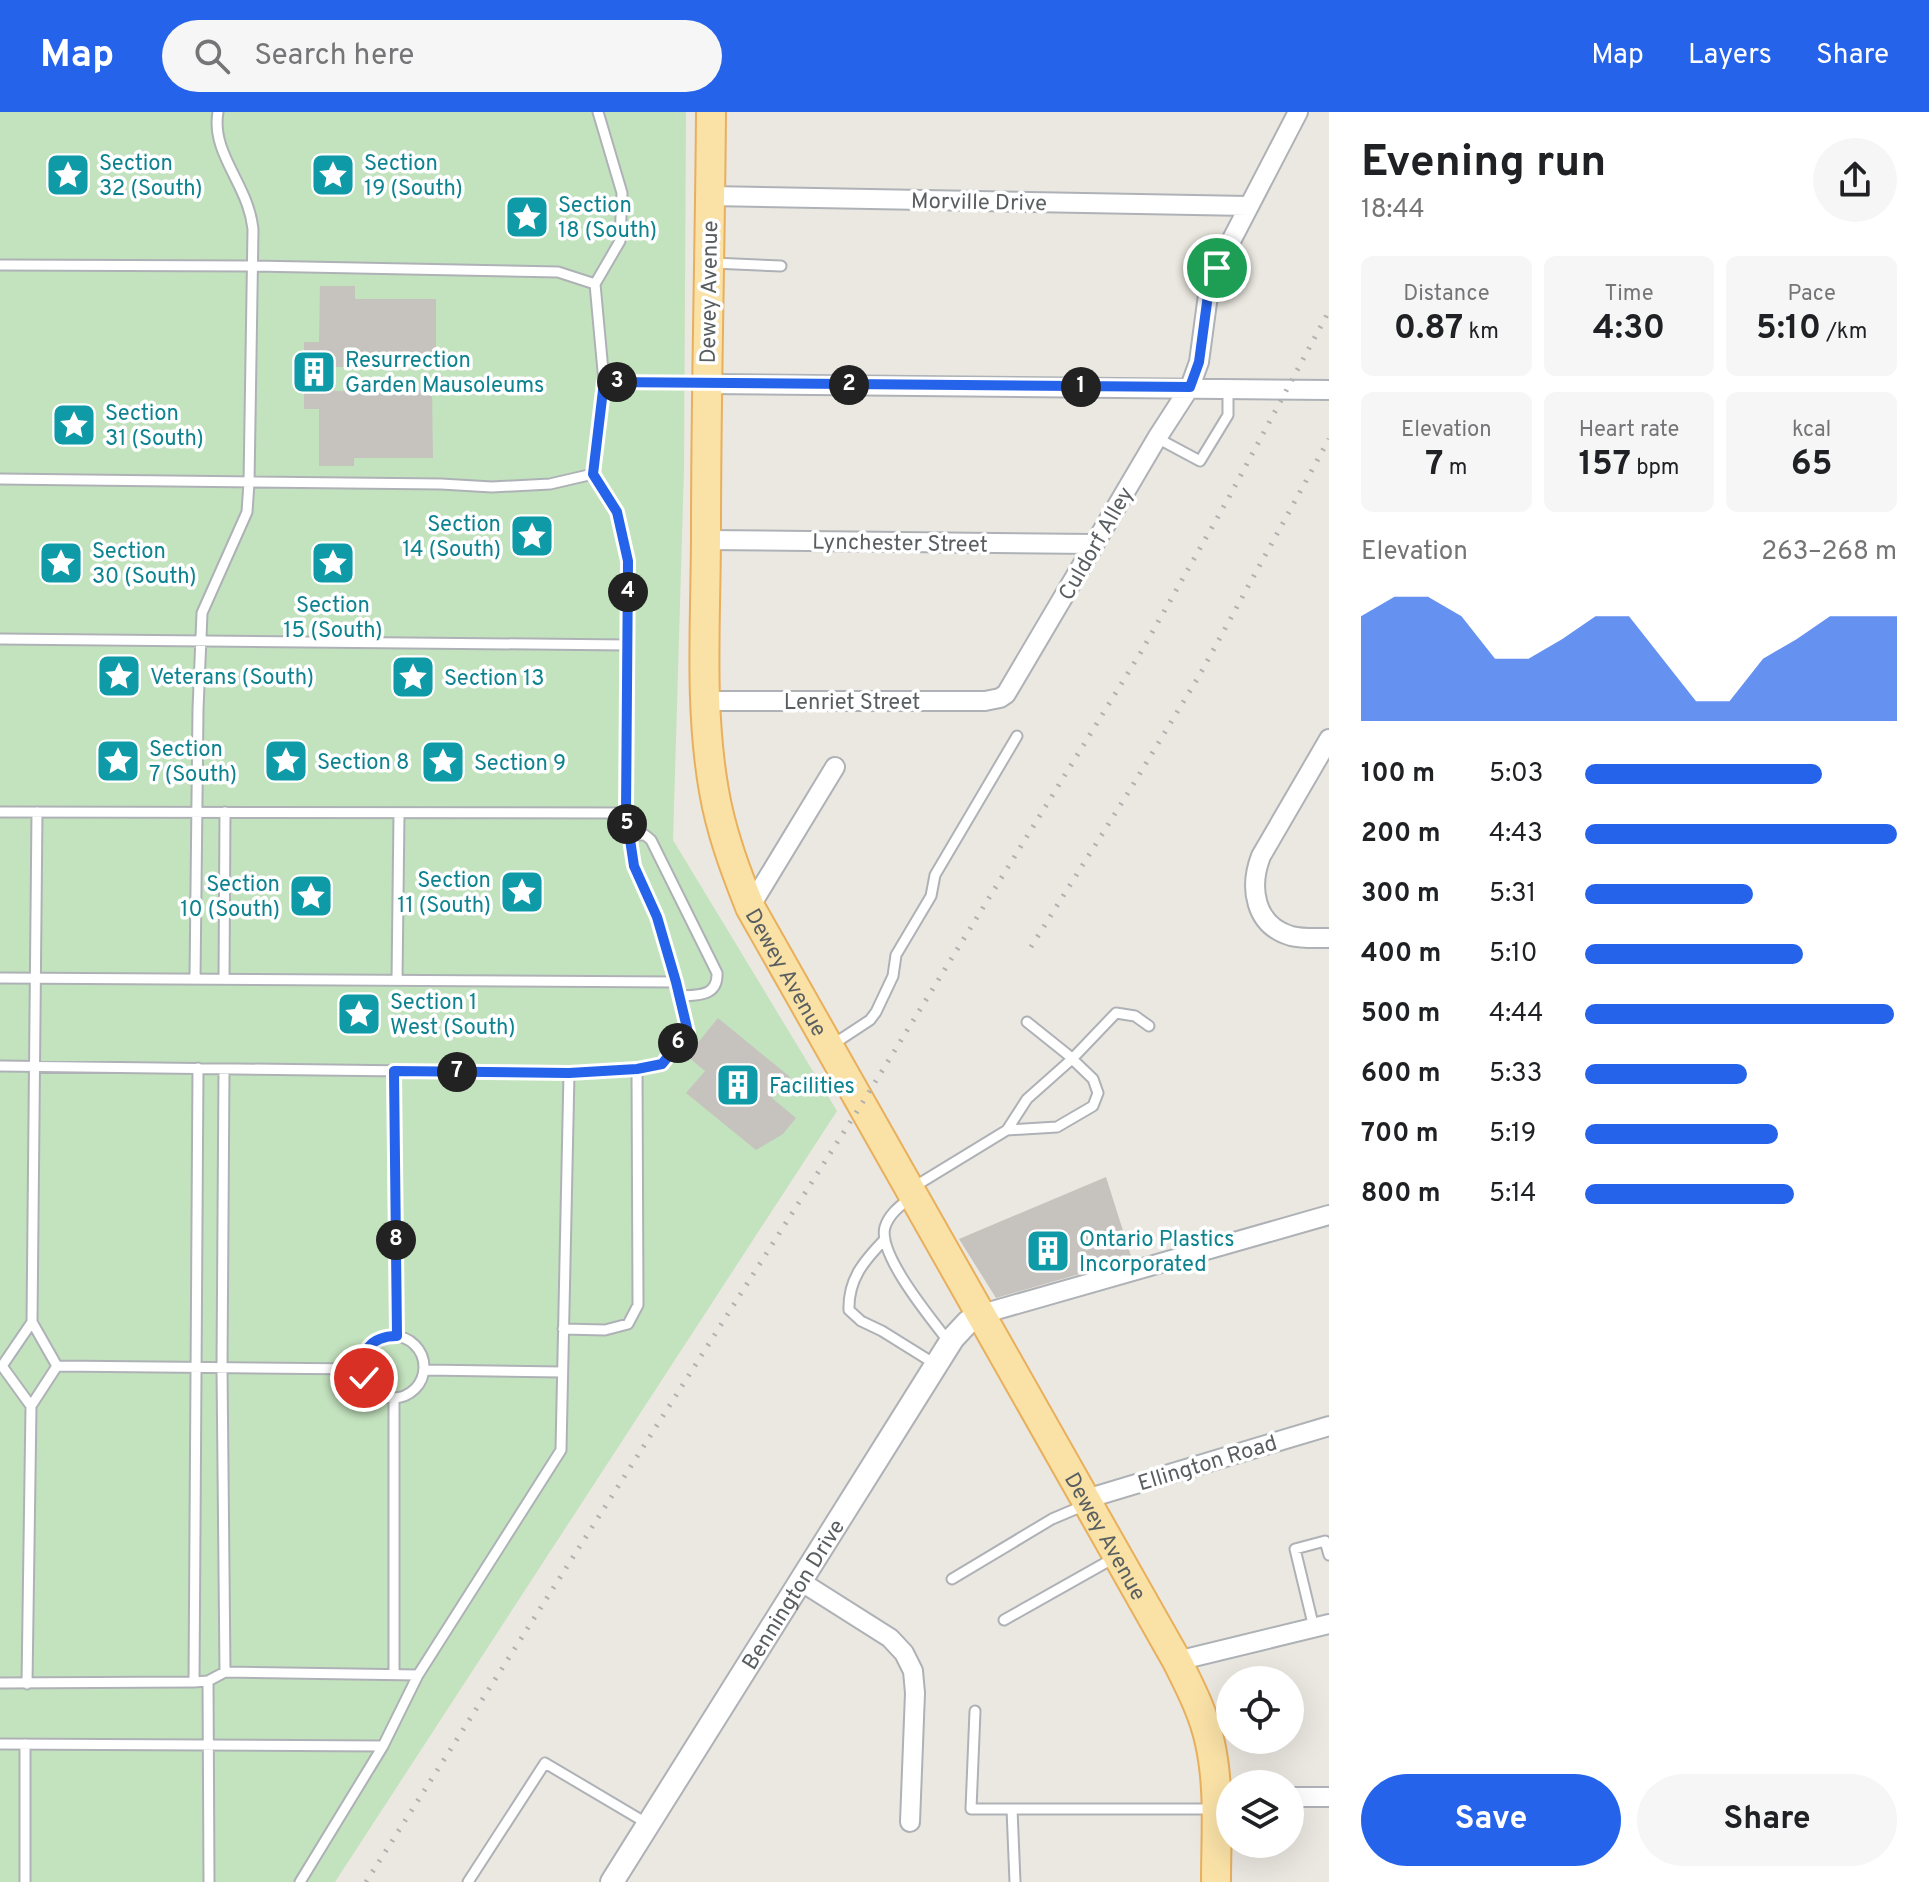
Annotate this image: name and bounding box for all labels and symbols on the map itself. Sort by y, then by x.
place icon: Section 32 (South) [44,151,92,199]
place label: Section 32 (South) [99,151,203,203]
place icon: Section 19 (South) [309,151,357,199]
place label: Section 19 (South) [364,151,463,203]
street label: Morville Drive [911,189,1047,218]
place icon: Section 18 (South) [503,193,551,241]
place label: Section 18 (South) [558,193,657,245]
street label: Dewey Avenue [696,220,725,364]
pin [1183,234,1251,302]
building icon: Resurrection Garden Mausoleums [290,348,338,396]
place label: Resurrection Garden Mausoleums [345,348,544,400]
pin: 3 [597,362,637,402]
pin: 2 [829,365,869,405]
pin: 1 [1061,367,1101,407]
place icon: Section 31 (South) [50,401,98,449]
place label: Section 31 (South) [105,401,204,453]
street label: Culdorf Alley [1054,483,1141,606]
place label: Section 14 (South) [402,512,501,564]
place icon: Section 14 (South) [508,512,556,560]
street label: Lynchester Street [812,529,988,560]
place icon: Section 30 (South) [37,539,85,587]
place label: Section 30 (South) [92,539,197,591]
place icon: Section 15 (South) [309,539,357,587]
pin: 4 [608,572,648,612]
place label: Section 15 (South) [283,593,383,645]
place icon: Veterans (South) [95,652,143,700]
place icon: Section 13 [389,653,437,701]
place label: Veterans (South) [150,665,314,692]
place label: Section 13 [444,666,544,693]
street label: Lenriet Street [784,690,920,717]
place icon: Section 7 (South) [94,737,142,785]
place label: Section 7 (South) [149,737,237,789]
place icon: Section 8 [262,737,310,785]
place icon: Section 9 [419,738,467,786]
place label: Section 8 [317,750,409,777]
place label: Section 9 [474,751,566,778]
pin: 5 [607,804,647,844]
place label: Section 11 (South) [397,868,491,920]
place icon: Section 11 (South) [498,868,546,916]
place label: Section 10 (South) [180,872,280,924]
place icon: Section 10 (South) [287,872,335,920]
street label: Dewey Avenue [738,904,832,1042]
place icon: Section 1 West (South) [335,990,383,1038]
place label: Section 1 West (South) [390,990,515,1042]
pin: 6 [658,1023,698,1063]
pin: 7 [437,1052,477,1092]
building icon: Facilities [714,1061,762,1109]
place label: Facilities [769,1074,855,1101]
pin: 8 [376,1220,416,1260]
building icon: Ontario Plastics Incorporated [1024,1227,1072,1275]
place label: Ontario Plastics Incorporated [1079,1227,1235,1279]
pin [330,1344,398,1412]
street label: Ellington Road [1135,1430,1281,1498]
street label: Dewey Avenue [1057,1468,1151,1606]
street label: Bennington Drive [737,1515,852,1675]

